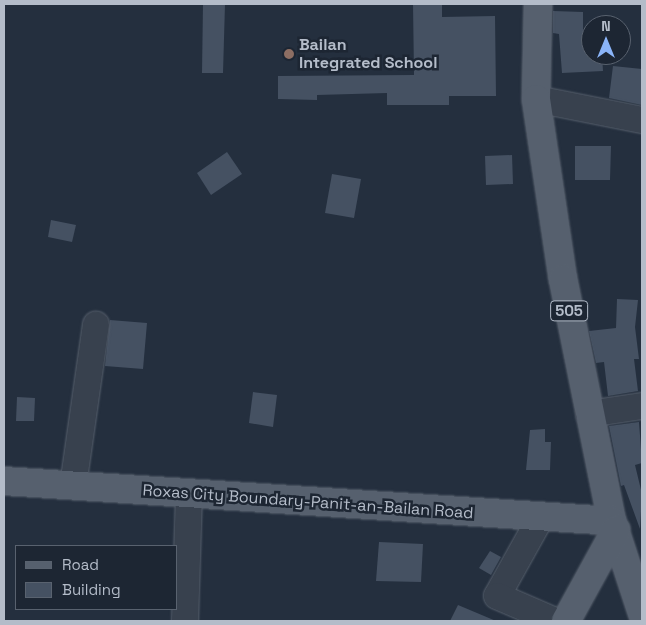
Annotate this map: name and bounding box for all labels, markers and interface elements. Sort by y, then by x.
north arrow [581,15,631,65]
text: N [601,17,611,35]
place label: Bailan Integrated School [299,35,437,73]
marker: Bailan Integrated School [283,48,295,60]
road number: 505 [549,298,589,324]
street label: Roxas City Boundary-Panit-an-Bailan Road [142,481,474,523]
legend [15,545,178,610]
text: Road [62,555,99,574]
text: Building [62,580,121,599]

